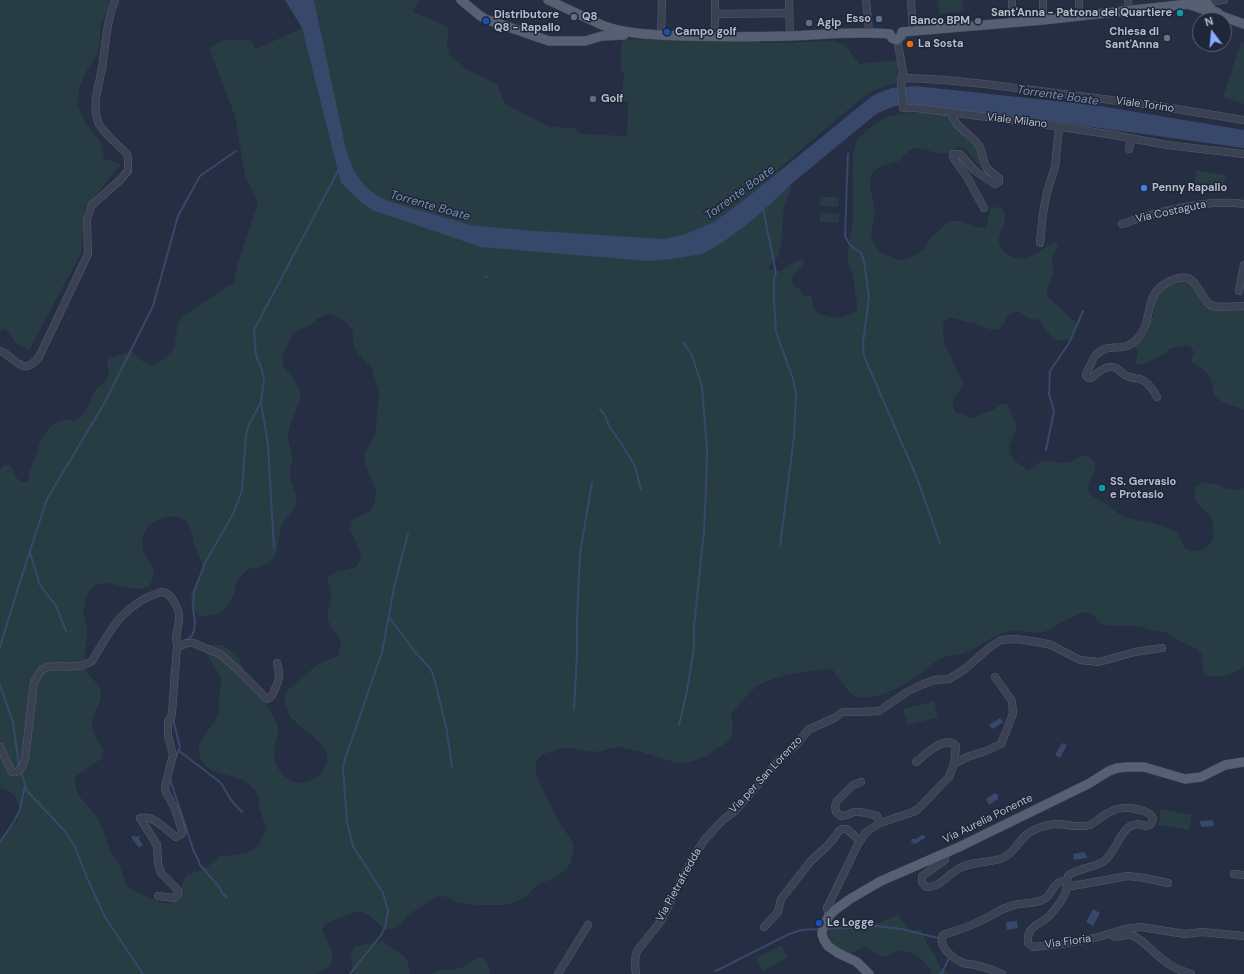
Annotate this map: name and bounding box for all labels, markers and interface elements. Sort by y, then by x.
place label: Sant'Anna - Patrona del Quartiere [991,6,1172,20]
place label: Distributore Q8 - Rapallo [494,8,560,34]
marker: Sant'Anna - Patrona del Quartiere [1175,8,1185,18]
place label: Q8 [582,10,598,24]
marker: Q8 [569,12,579,22]
place label: Esso [846,12,871,26]
north arrow [1192,12,1232,52]
marker: Esso [874,14,884,24]
place label: Banco BPM [910,14,970,28]
text: N [1203,14,1215,29]
marker: Distributore Q8 - Rapallo [481,16,491,26]
place label: Agip [817,16,842,30]
marker: Banco BPM [973,16,983,26]
marker: Agip [804,18,814,28]
place label: Campo golf [675,25,736,39]
place label: Chiesa di Sant'Anna [1105,25,1159,51]
marker: Campo golf [662,27,672,37]
marker: Chiesa di Sant'Anna [1162,33,1172,43]
place label: La Sosta [918,37,963,51]
marker: La Sosta [905,39,915,49]
water label: Torrente Boate [1016,83,1100,109]
place label: Golf [601,92,623,106]
marker: Golf [588,94,598,104]
street label: Viale Torino [1115,94,1175,116]
street label: Viale Milano [986,111,1048,131]
water label: Torrente Boate [702,163,778,223]
place label: Penny Rapallo [1152,181,1227,195]
marker: Penny Rapallo [1139,183,1149,193]
water label: Torrente Boate [388,188,472,224]
street label: Via Costaguta [1135,198,1207,226]
place label: SS. Gervasio e Protasio [1110,475,1176,501]
marker: SS. Gervasio e Protasio [1097,483,1107,493]
street label: Via per San Lorenzo [727,734,805,816]
street label: Via Aurelia Ponente [941,792,1035,846]
street label: Via Pietrafredda [653,846,705,924]
place label: Le Logge [827,916,874,930]
marker: Le Logge [814,918,824,928]
street label: Via Fioria [1044,932,1092,952]

